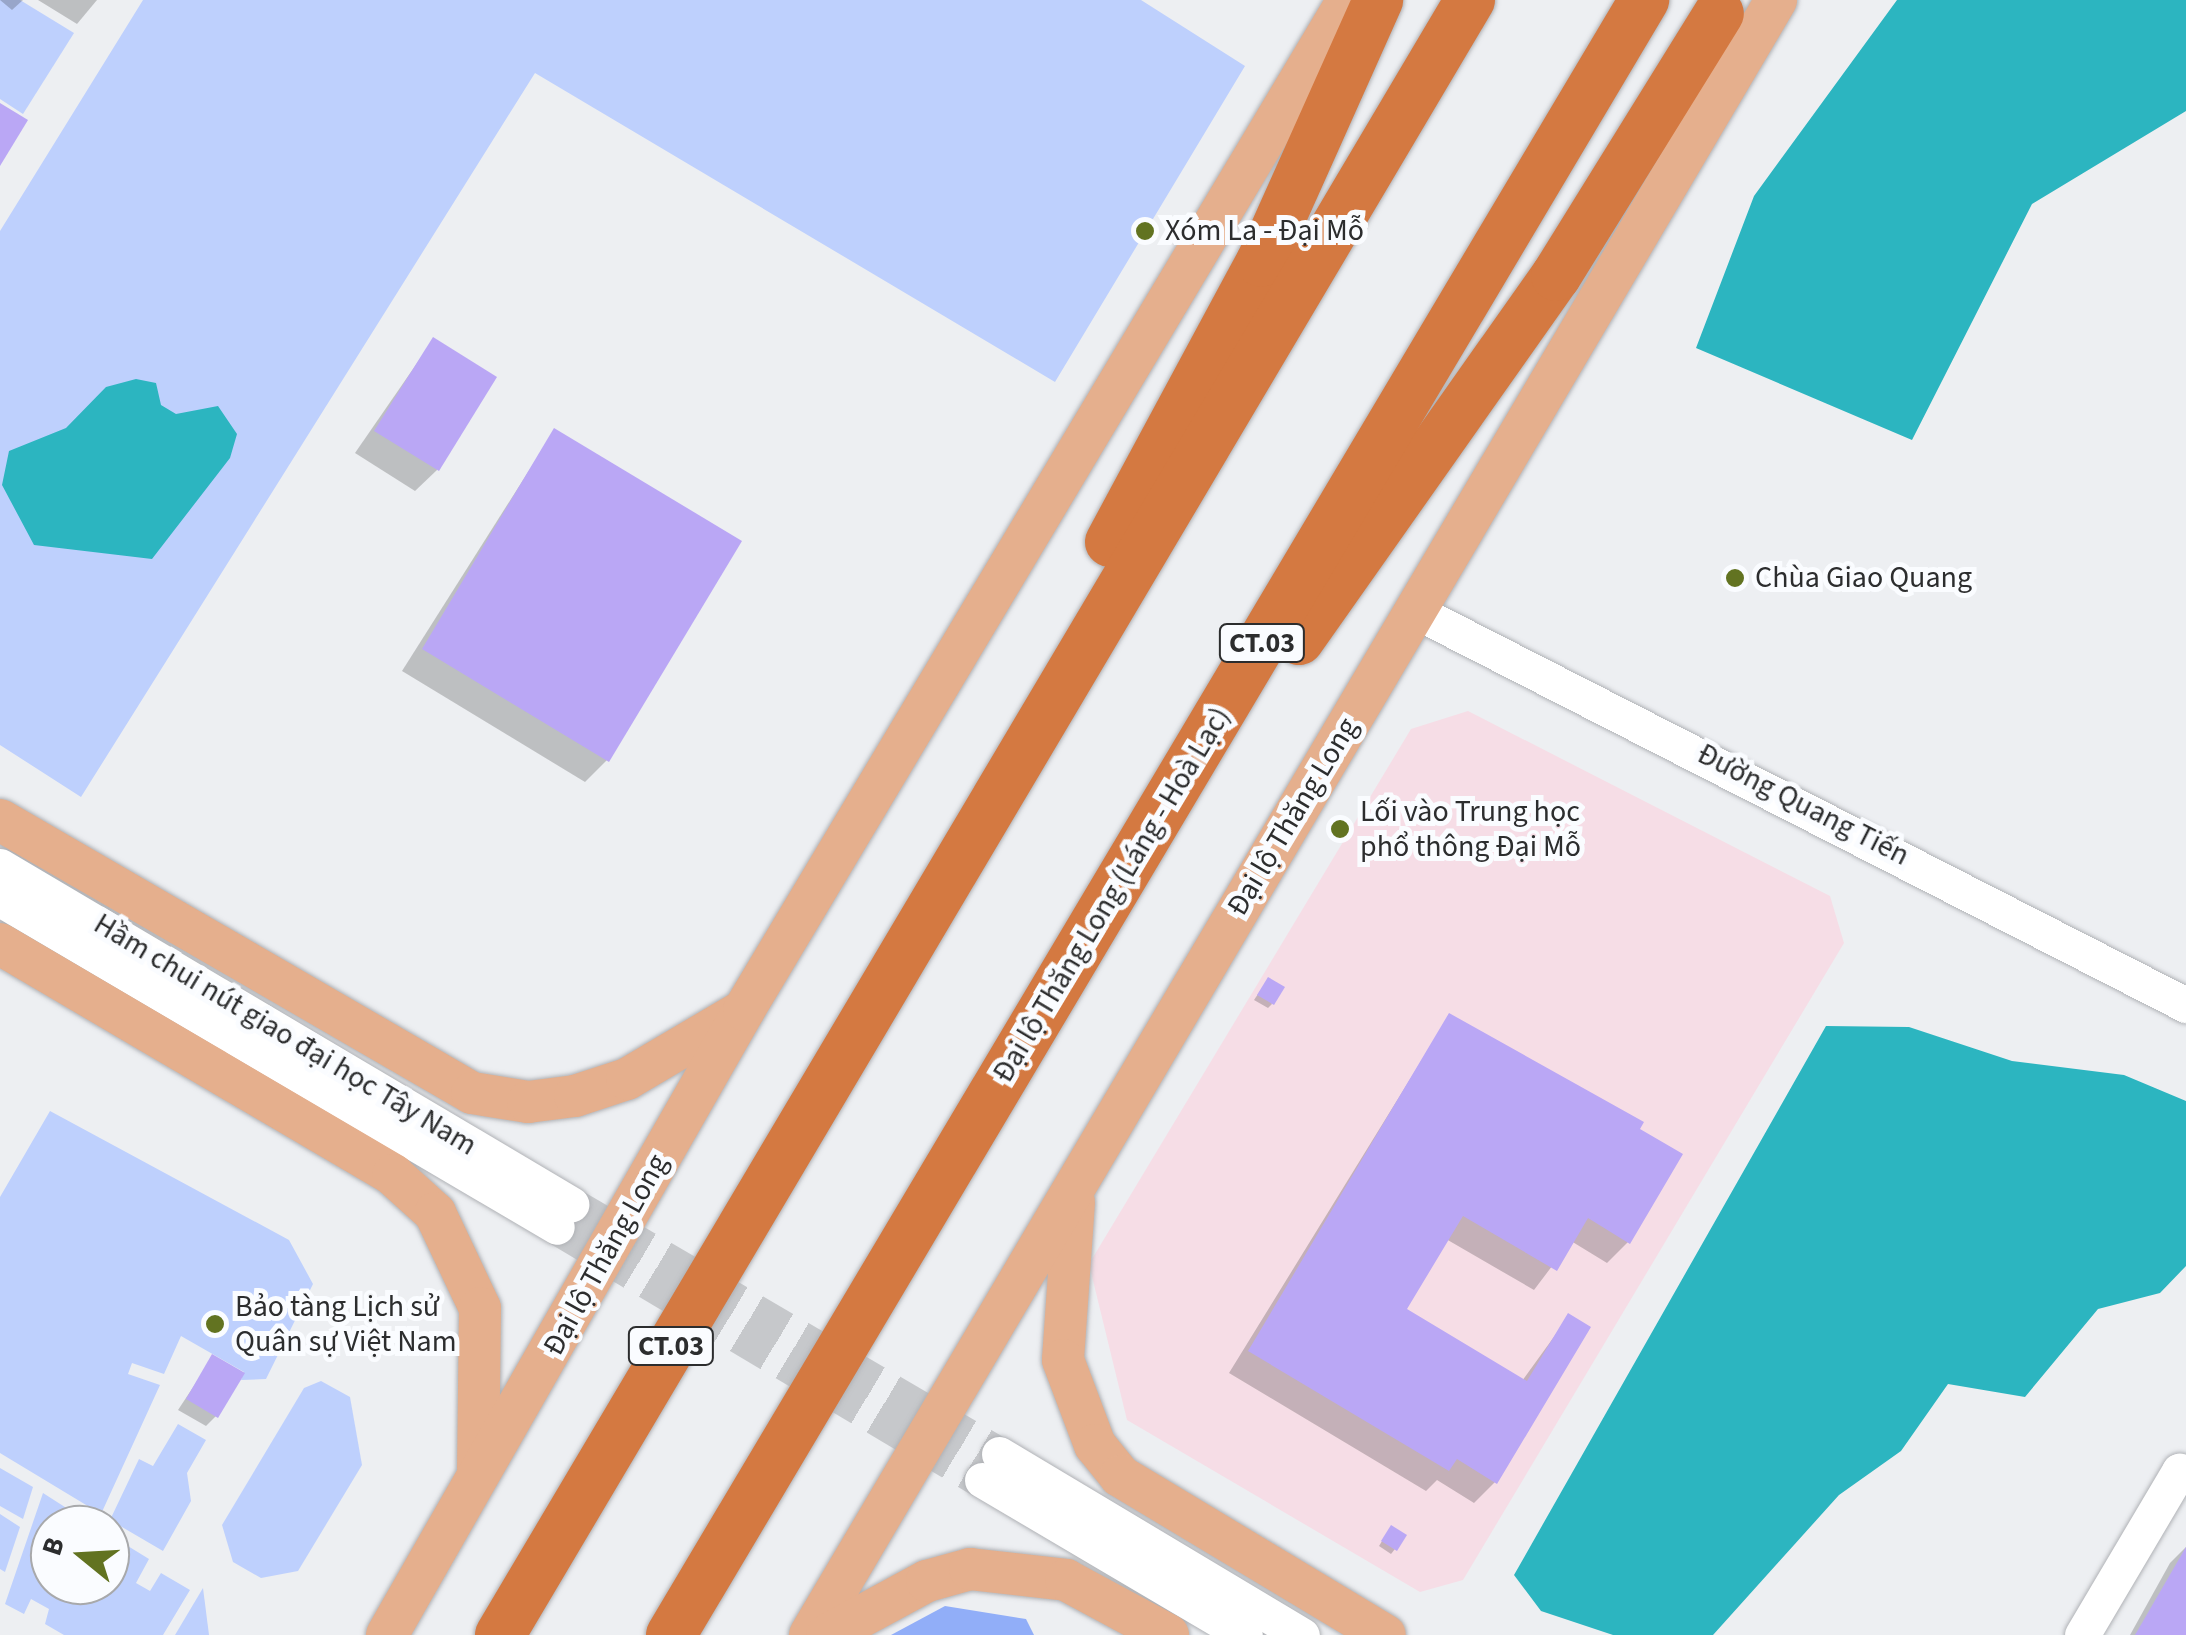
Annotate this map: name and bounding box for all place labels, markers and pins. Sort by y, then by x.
place label: Xóm La - Đại Mỗ [1165,213,1364,249]
marker: Xóm La - Đại Mỗ [1134,220,1156,242]
place label: Chùa Giao Quang [1755,560,1972,596]
marker: Chùa Giao Quang [1724,567,1746,589]
place label: Lối vào Trung học phổ thông Đại Mỗ [1360,794,1581,864]
marker: Lối vào Trung học phổ thông Đại Mỗ [1329,818,1351,840]
place label: Bảo tàng Lịch sử Quân sự Việt Nam [235,1289,457,1360]
marker: Bảo tàng Lịch sử Quân sự Việt Nam [204,1313,226,1335]

